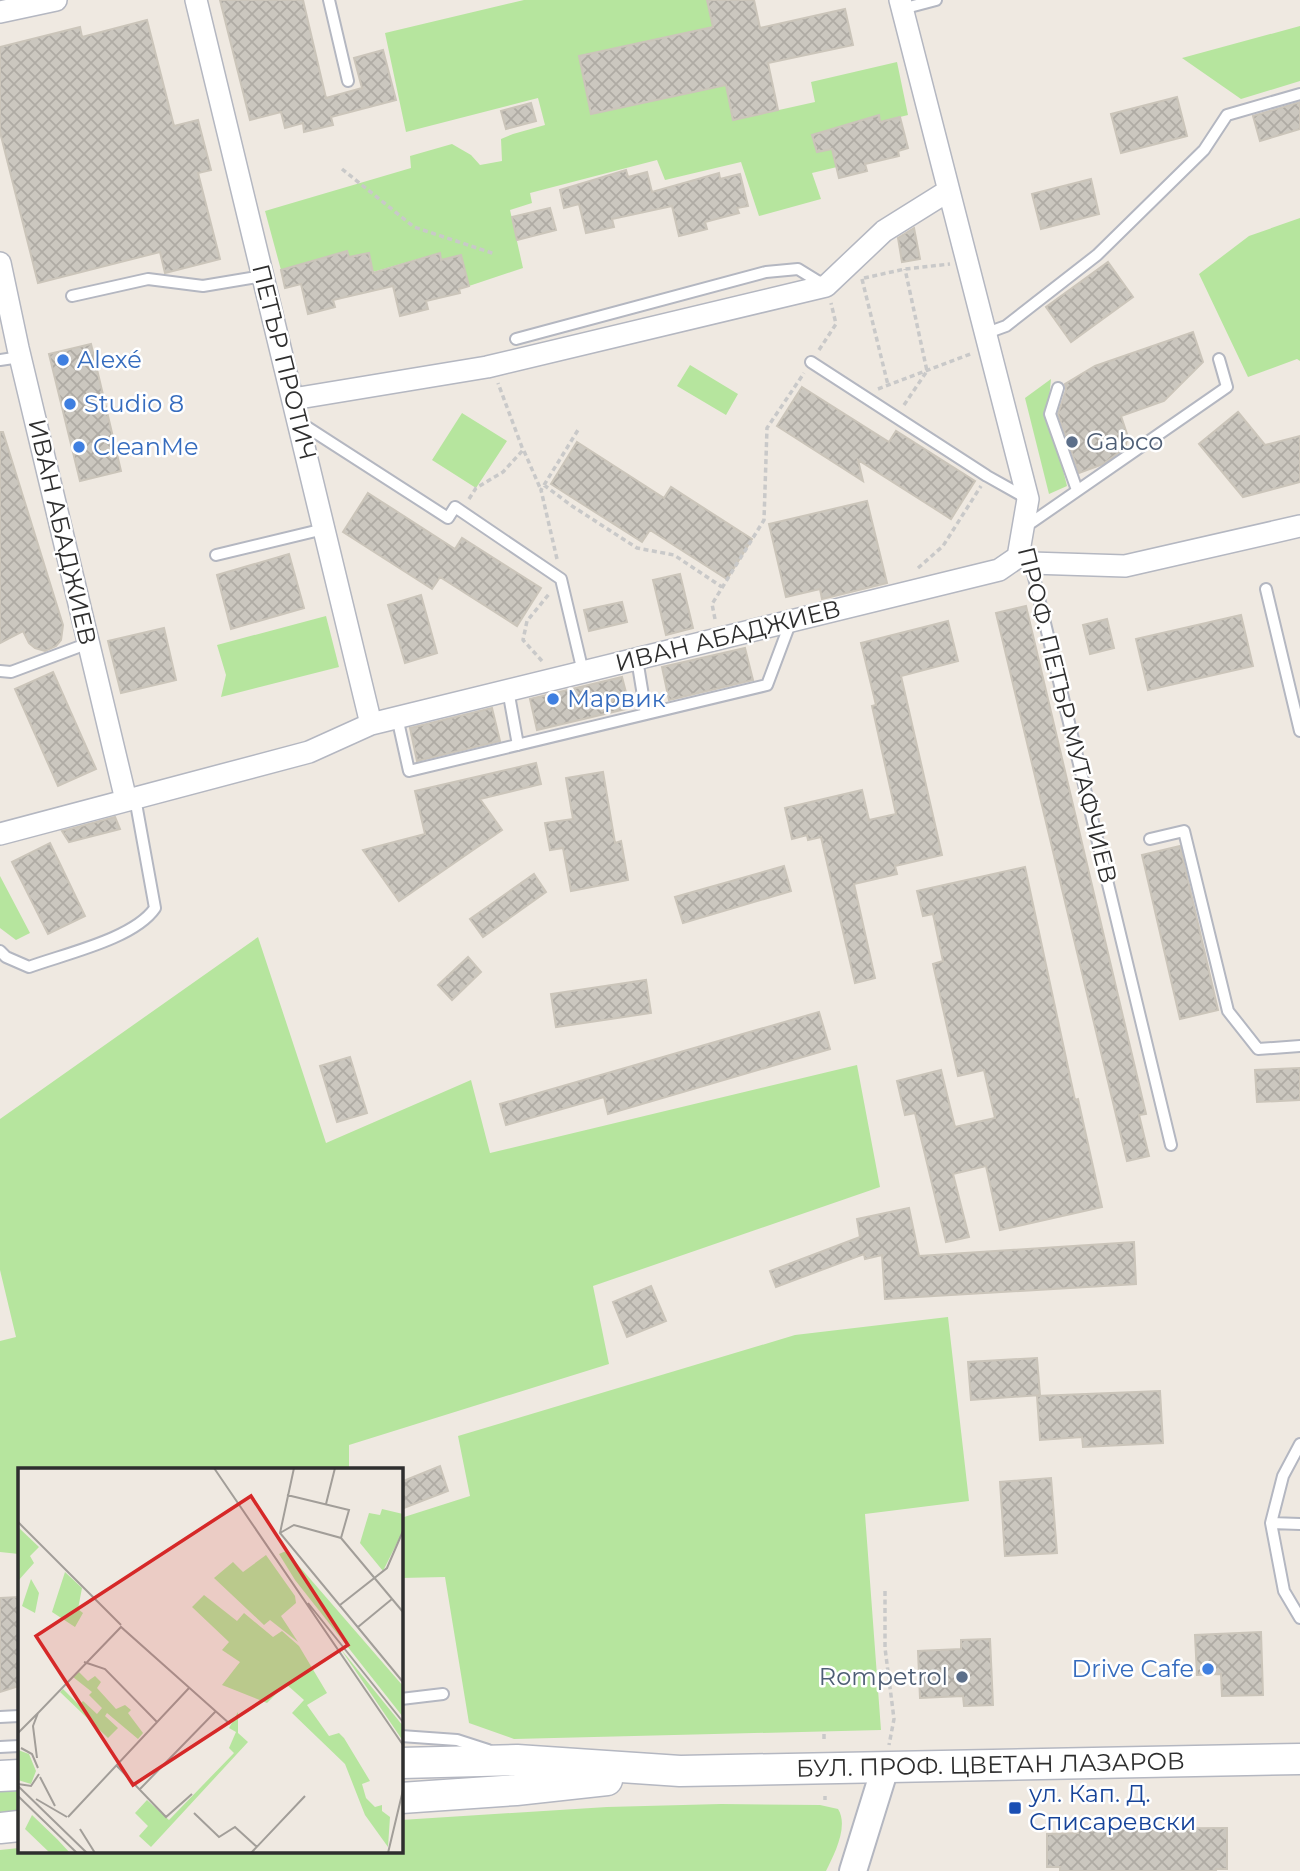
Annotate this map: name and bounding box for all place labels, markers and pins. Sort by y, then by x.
place label: Alexé [77,345,142,374]
marker: Alexé [55,352,71,368]
place label: Studio 8 [84,389,184,418]
marker: Studio 8 [62,396,78,412]
place label: Gabco [1086,427,1163,456]
place label: CleanMe [93,432,198,461]
marker: Gabco [1064,434,1080,450]
marker: CleanMe [71,439,87,455]
place label: Марвик [567,684,666,713]
marker: Марвик [545,691,561,707]
place label: Drive Cafe [1071,1654,1194,1683]
marker: Drive Cafe [1200,1661,1216,1677]
place label: Rompetrol [819,1662,948,1691]
marker: Rompetrol [954,1669,970,1685]
place label: ул. Кап. Д. Списаревски [1028,1779,1196,1836]
marker: ул. Кап. Д. Списаревски [1007,1800,1023,1816]

